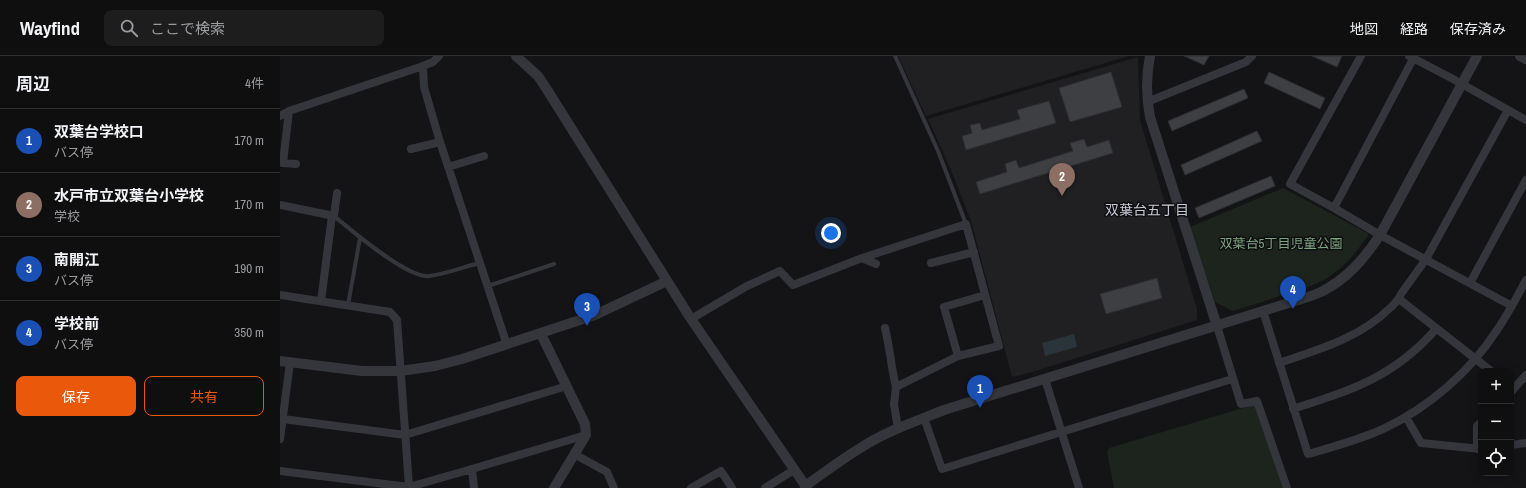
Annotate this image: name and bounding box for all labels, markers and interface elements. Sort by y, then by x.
search box [104,10,384,46]
text: Wayfind [20,15,80,41]
icon: search [118,17,140,39]
text: ここで検索 [150,18,225,39]
text: 地図 [1350,20,1378,38]
text: 経路 [1400,20,1428,38]
text: 保存済み [1450,20,1506,38]
text: 周辺 [16,72,50,95]
text: 4件 [245,75,264,92]
text: 双葉台学校口 [54,121,144,142]
text: 1 [26,132,32,149]
text: 170 m [234,132,264,149]
text: バス停 [54,144,93,161]
pin: 2 [1049,163,1075,196]
text: 水戸市立双葉台小学校 [54,185,204,206]
text: 2 [26,196,32,213]
text: 170 m [234,196,264,213]
district label: 双葉台五丁目 [1105,201,1189,219]
text: 学校 [54,208,80,225]
your location [821,223,841,243]
park label: 双葉台5丁目児童公園 [1220,235,1342,252]
text: 南開江 [54,249,99,270]
text: 3 [26,260,32,277]
text: 190 m [234,260,264,277]
text: バス停 [54,272,93,289]
pin: 4 [1280,276,1306,309]
pin: 3 [574,293,600,326]
text: 学校前 [54,313,99,334]
text: 4 [26,324,32,341]
text: 350 m [234,324,264,341]
text: バス停 [54,336,93,353]
map controls [1478,368,1514,476]
button: + [1478,368,1514,404]
pin: 1 [967,375,993,408]
button: 保存 [16,376,136,416]
button: 共有 [144,376,264,416]
button: − [1478,404,1514,440]
button: locate [1478,440,1514,476]

